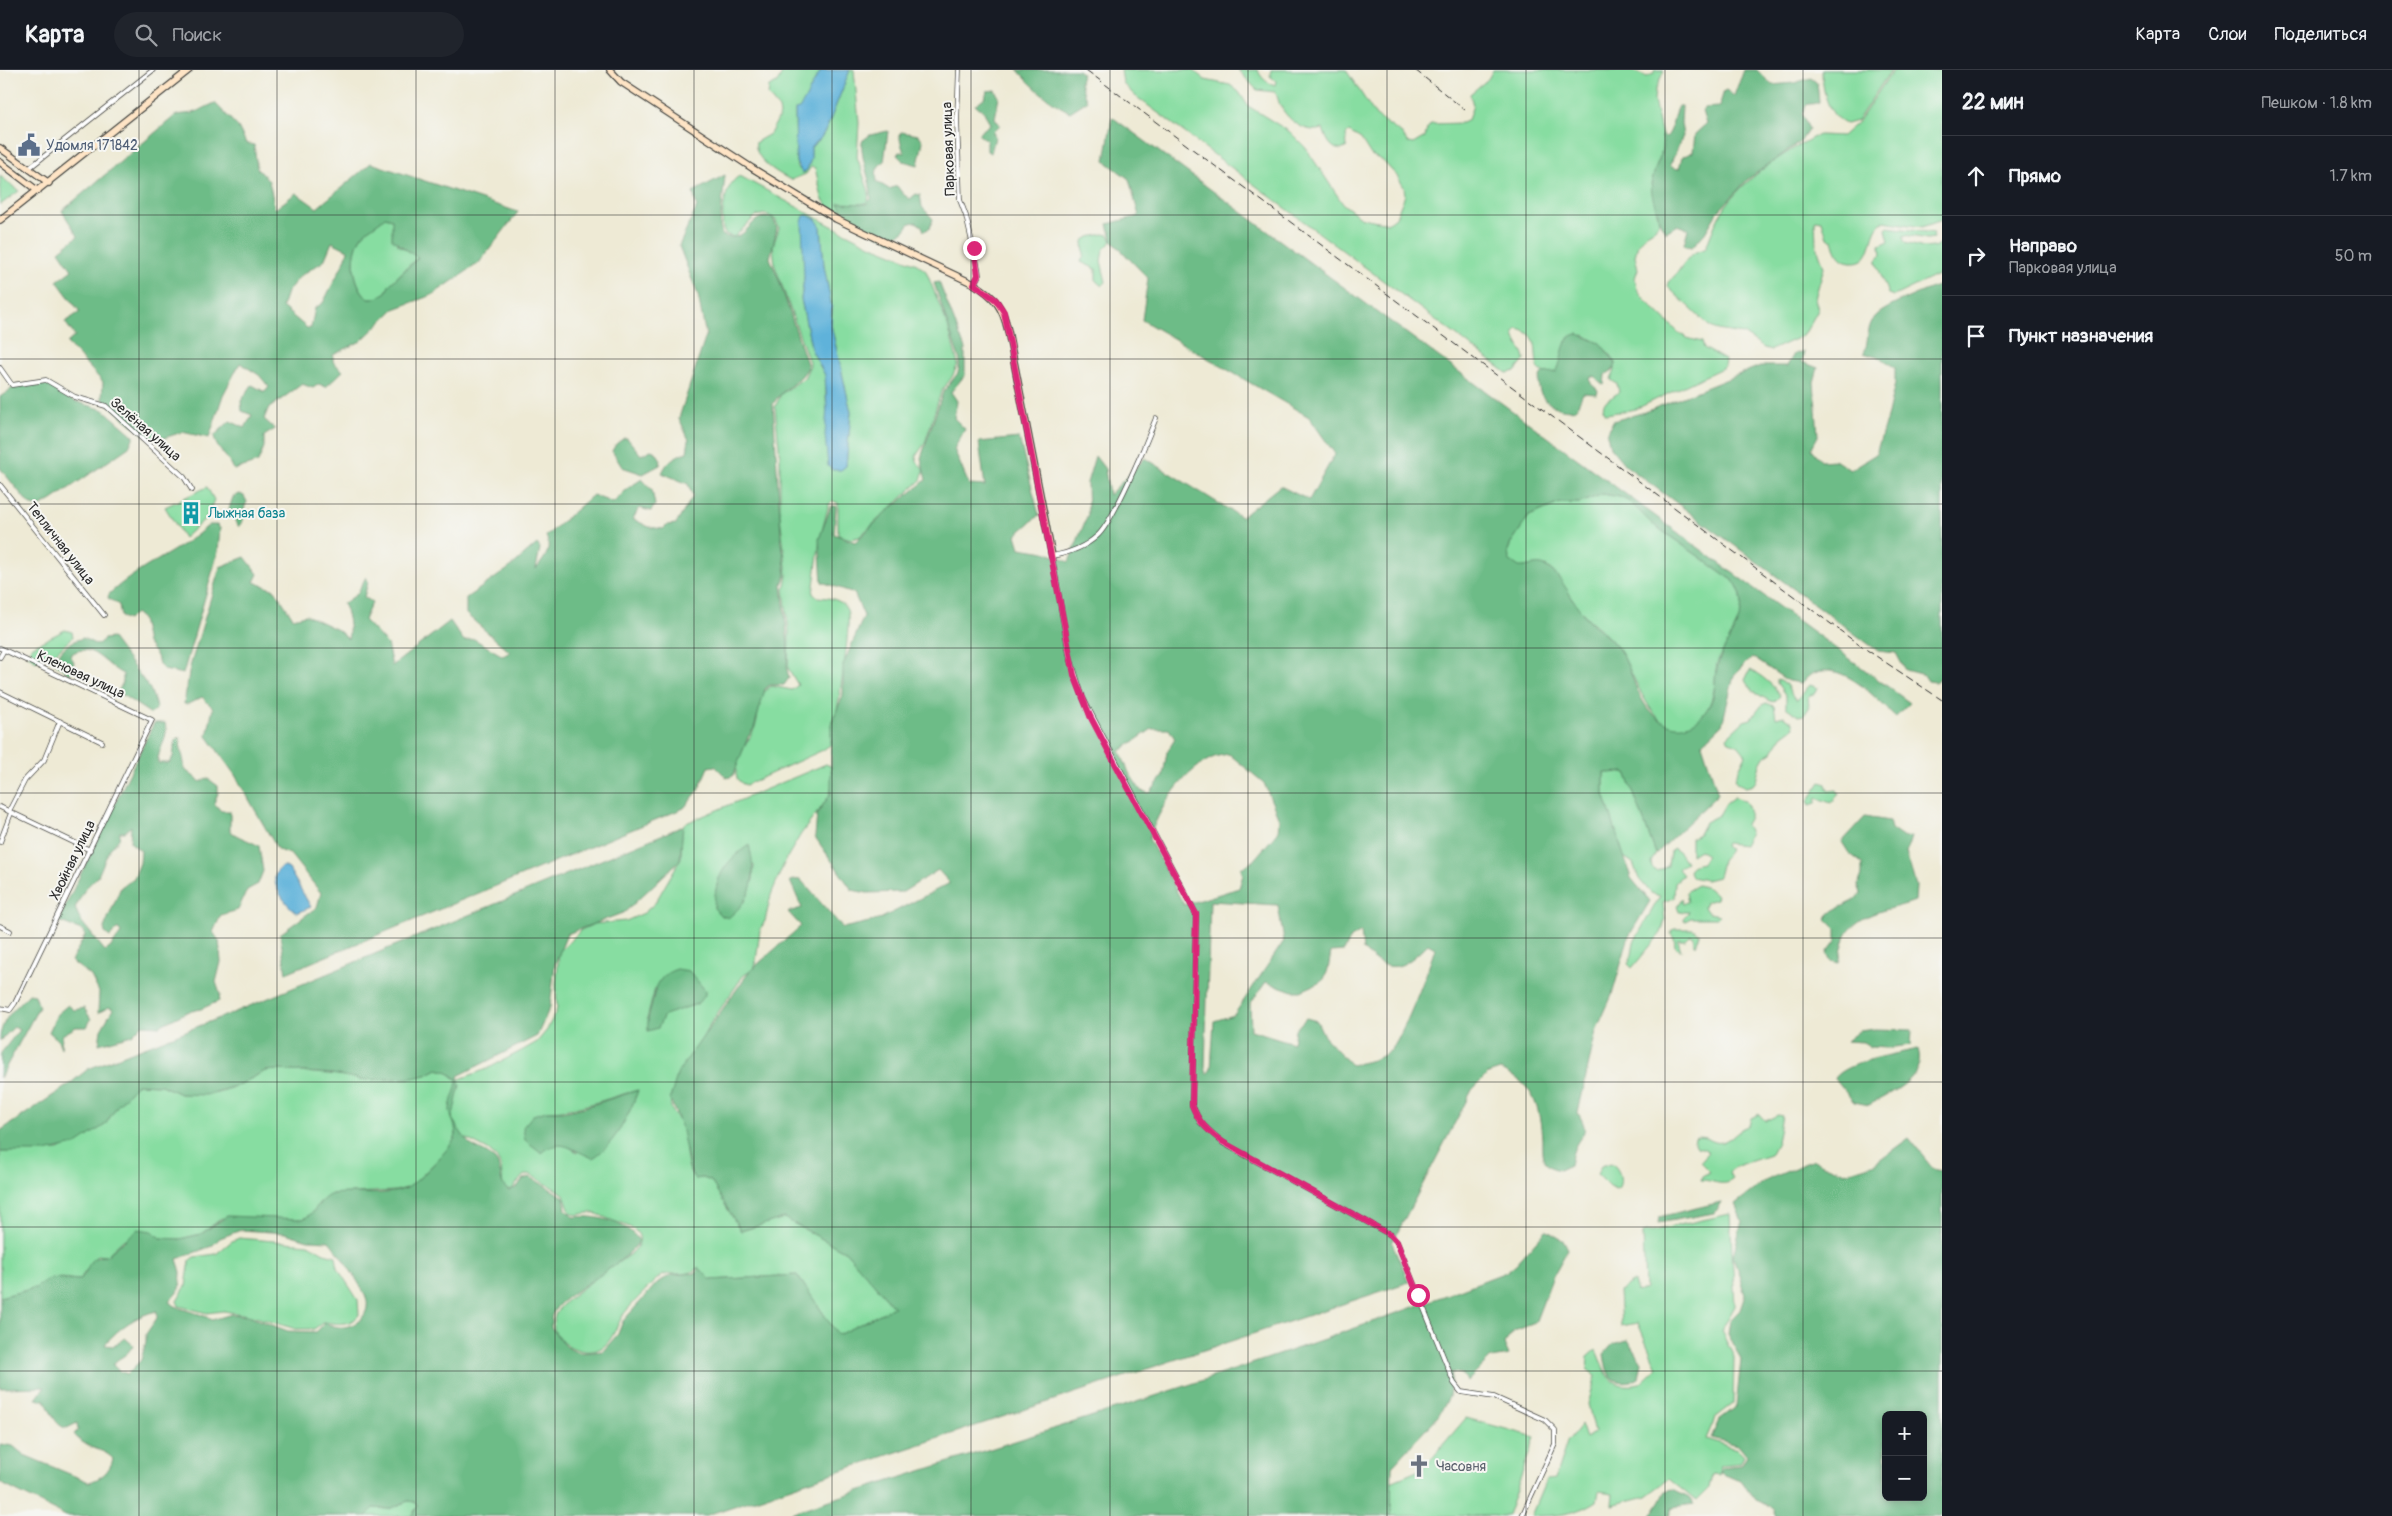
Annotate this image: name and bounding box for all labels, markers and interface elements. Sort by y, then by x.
search box [114,12,464,57]
text: Карта [25,20,84,49]
icon: search [132,21,160,49]
text: Поиск [172,23,222,47]
text: Карта [2136,23,2180,46]
text: Слои [2208,23,2246,46]
text: Поделиться [2274,23,2367,46]
text: 22 мин [1962,89,2024,116]
text: Пешком · 1.8 km [2262,93,2372,113]
street label: Парковая улица [938,102,959,196]
public building icon: Удомля 171842 [16,132,42,158]
place label: Удомля 171842 [46,137,138,154]
icon: ahead [1962,162,1990,190]
text: Прямо [2009,164,2061,188]
text: 1.7 km [2329,166,2372,186]
text: Направо [2009,234,2077,258]
route end [963,237,986,260]
icon: right [1962,242,1990,270]
text: 50 m [2335,246,2372,266]
text: Парковая улица [2009,258,2117,278]
icon: arrive [1962,322,1990,350]
text: Пункт назначения [2009,324,2153,348]
street label: Зелёная улица [107,394,185,465]
street label: Тепличная улица [23,499,98,588]
building icon: Лыжная база [178,500,204,526]
place label: Лыжная база [207,505,285,522]
street label: Кленовая улица [34,647,127,702]
street label: Хвойная улица [46,818,99,903]
route start [1407,1284,1430,1307]
map controls [1882,1411,1927,1501]
button: + [1882,1411,1927,1456]
church icon: Часовня [1406,1453,1432,1479]
button: − [1882,1456,1927,1501]
place label: Часовня [1436,1458,1486,1475]

